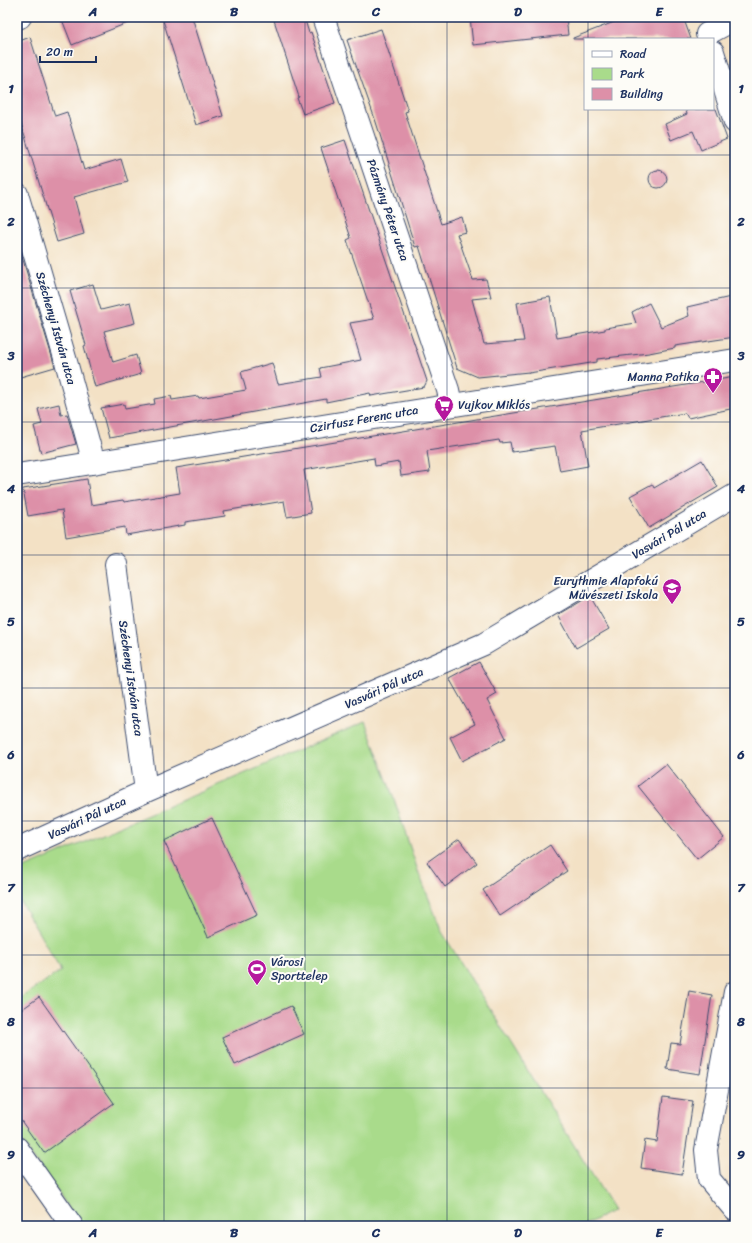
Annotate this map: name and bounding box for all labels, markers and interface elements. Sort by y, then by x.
text: A [88,0,97,23]
text: B [230,0,239,23]
text: C [371,0,381,23]
text: D [514,0,522,23]
text: E [655,0,664,23]
scale bar [40,38,96,64]
legend [584,38,714,110]
text: 20 m [46,41,73,63]
text: Road [620,43,647,65]
text: Park [620,63,645,85]
text: 1 [8,77,14,100]
text: 1 [738,77,744,100]
text: Building [620,83,663,105]
street label: Pázmány Péter utca [360,156,416,264]
text: 2 [6,210,15,233]
text: 2 [736,210,745,233]
street label: Széchenyi István utca [29,269,83,388]
text: 3 [6,344,15,367]
text: 3 [736,344,745,367]
place label: Manna Patika [627,366,700,388]
pharmacy icon: Manna Patika [702,366,724,394]
supermarket icon: Vujkov Miklós [433,394,455,422]
place label: Vujkov Miklós [458,394,530,416]
street label: Czirfusz Ferenc utca [308,399,420,439]
text: 4 [6,477,16,500]
text: 4 [736,477,746,500]
street label: Vasvári Pál utca [627,503,711,565]
place label: Eurythmie Alapfokú Művészeti Iskola [553,570,659,606]
school or university icon: Eurythmie Alapfokú Művészeti Iskola [661,577,683,605]
text: 5 [7,610,15,633]
text: 5 [737,610,745,633]
street label: Széchenyi István utca [112,619,150,738]
street label: Vasvári Pál utca [341,661,427,715]
text: 6 [6,743,15,766]
text: 6 [736,743,745,766]
street label: Vasvári Pál utca [44,790,130,846]
text: 7 [7,876,16,899]
text: 7 [737,876,746,899]
place label: Városi Sporttelep [271,951,328,987]
sports icon: Városi Sporttelep [246,958,268,986]
text: 8 [6,1010,15,1033]
text: 8 [736,1010,745,1033]
text: 9 [7,1143,15,1166]
text: 9 [737,1143,745,1166]
text: A [88,1221,97,1243]
text: B [230,1221,239,1243]
text: C [371,1221,381,1243]
text: D [514,1221,522,1243]
text: E [655,1221,664,1243]

